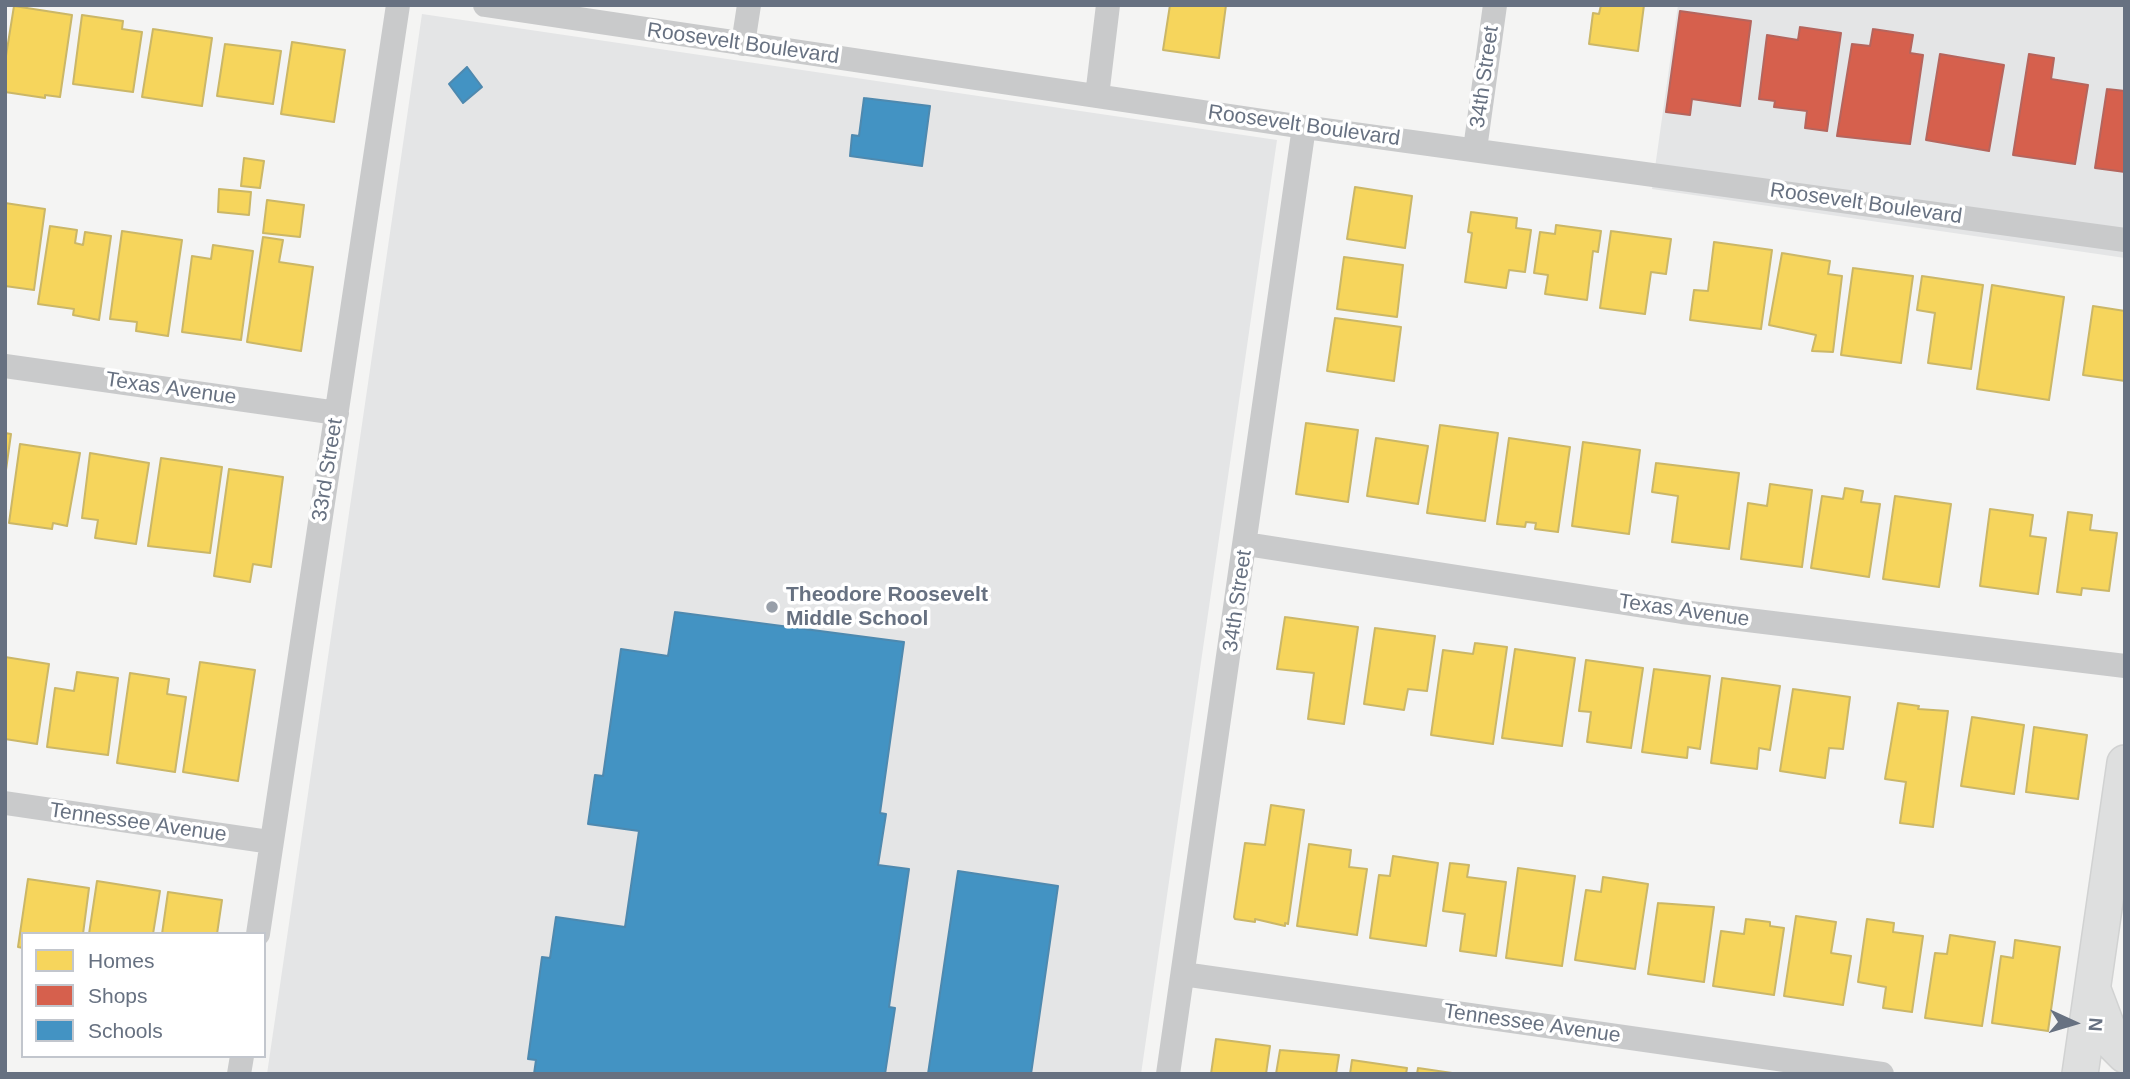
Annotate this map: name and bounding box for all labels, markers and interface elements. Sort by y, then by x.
street label: Roosevelt Boulevard [645,18,841,70]
street label: 34th Street [1465,24,1505,130]
street label: Roosevelt Boulevard [1206,100,1402,152]
street label: Roosevelt Boulevard [1768,178,1964,230]
street label: Texas Avenue [104,367,238,411]
street label: 33rd Street [307,417,349,523]
street label: 34th Street [1218,548,1258,654]
place label: Theodore Roosevelt Middle School [786,582,988,632]
street label: Texas Avenue [1617,589,1751,633]
marker: Theodore Roosevelt Middle School [764,599,780,615]
street label: Tennessee Avenue [48,798,228,848]
legend [21,932,266,1058]
text: Homes [88,949,155,972]
text: Shops [88,984,148,1007]
north arrow [2039,988,2109,1058]
street label: Tennessee Avenue [1442,999,1622,1049]
text: N [2084,1017,2106,1032]
text: Schools [88,1019,163,1042]

